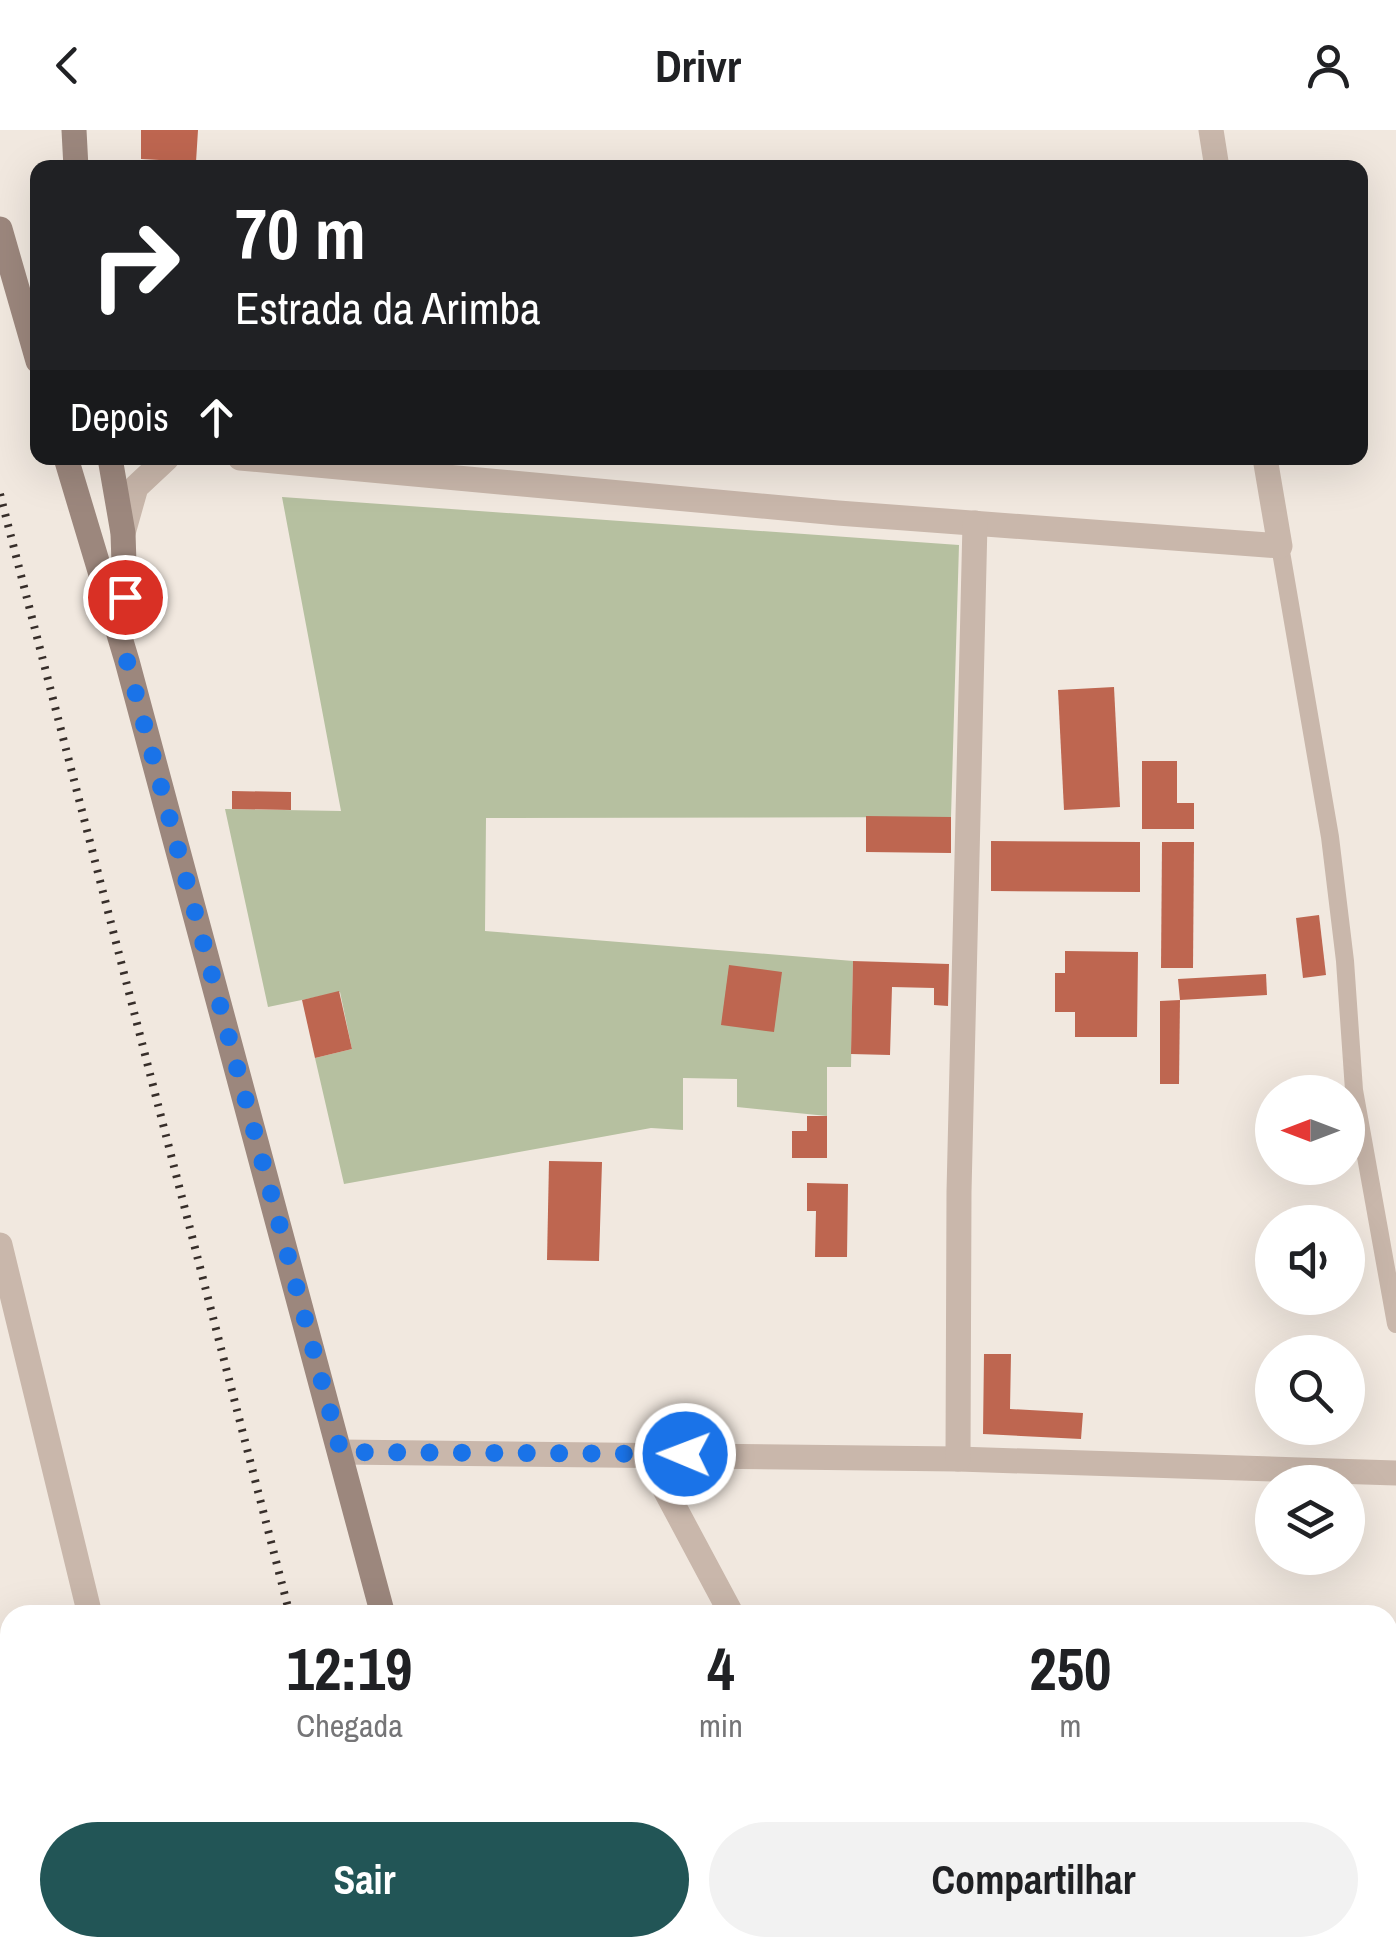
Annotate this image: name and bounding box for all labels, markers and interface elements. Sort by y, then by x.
text: Drivr [655,35,741,96]
icon: back [40,38,95,93]
icon: person [1301,38,1356,93]
text: 70 m [235,187,366,281]
icon: right [70,200,200,330]
text: Estrada da Arimba [235,277,541,338]
icon: ahead [189,390,244,445]
text: Depois [70,392,169,443]
pin [83,555,168,640]
icon: arrive [98,570,153,625]
north arrow [1255,1075,1365,1185]
map controls [1255,1075,1365,1575]
button: sound [1255,1205,1365,1315]
button: search [1255,1335,1365,1445]
position arrow [633,1402,737,1506]
button: layers [1255,1465,1365,1575]
text: 12:19 [287,1628,412,1709]
text: 4 [707,1628,735,1709]
text: 250 [1029,1628,1111,1709]
text: Chegada [296,1704,403,1747]
text: min [699,1704,743,1747]
text: m [1059,1704,1081,1747]
button: Sair [40,1822,689,1937]
button: Compartilhar [709,1822,1358,1937]

